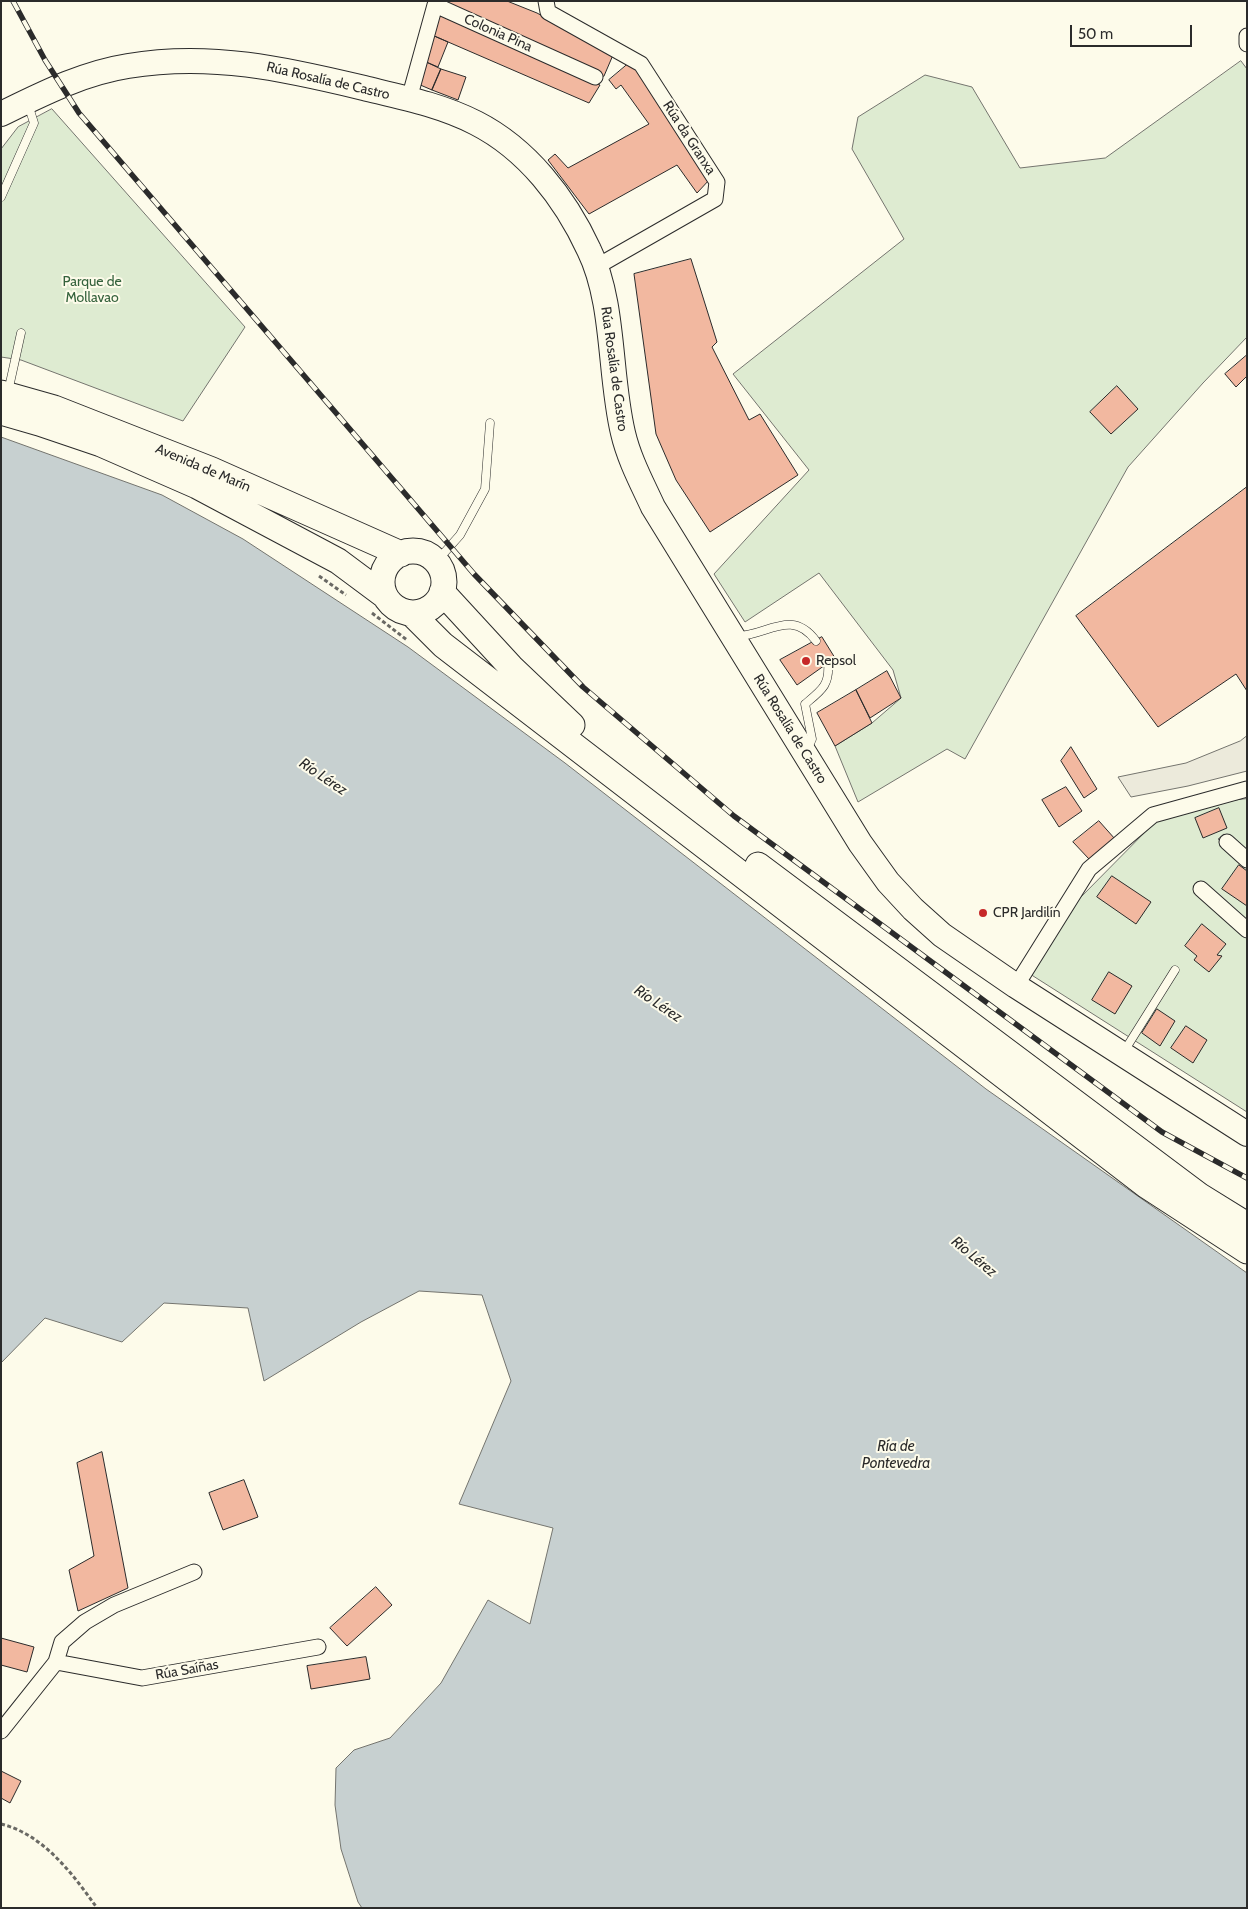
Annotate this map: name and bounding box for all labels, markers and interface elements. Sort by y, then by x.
street label: Colonia Pina [461,10,535,56]
scale bar [1073,15,1196,47]
text: 50 m [1078,25,1113,43]
street label: Rúa Rosalía de Castro [265,59,391,103]
street label: Rúa da Granxa [659,98,719,178]
park label: Parque de Mollavao [62,274,122,306]
street label: Rúa Rosalía de Castro [597,305,631,433]
street label: Avenida de Marín [153,440,253,496]
place label: Repsol [816,653,856,669]
marker: Repsol [800,655,812,667]
street label: Rúa Rosalía de Castro [750,671,830,787]
water label: Río Lérez [296,754,350,800]
place label: CPR Jardilín [993,905,1060,921]
marker: CPR Jardilín [977,907,989,919]
water label: Río Lérez [631,981,685,1027]
water label: Río Lérez [948,1233,1000,1281]
water label: Ría de Pontevedra [862,1438,930,1473]
street label: Rúa Saíñas [154,1656,220,1684]

